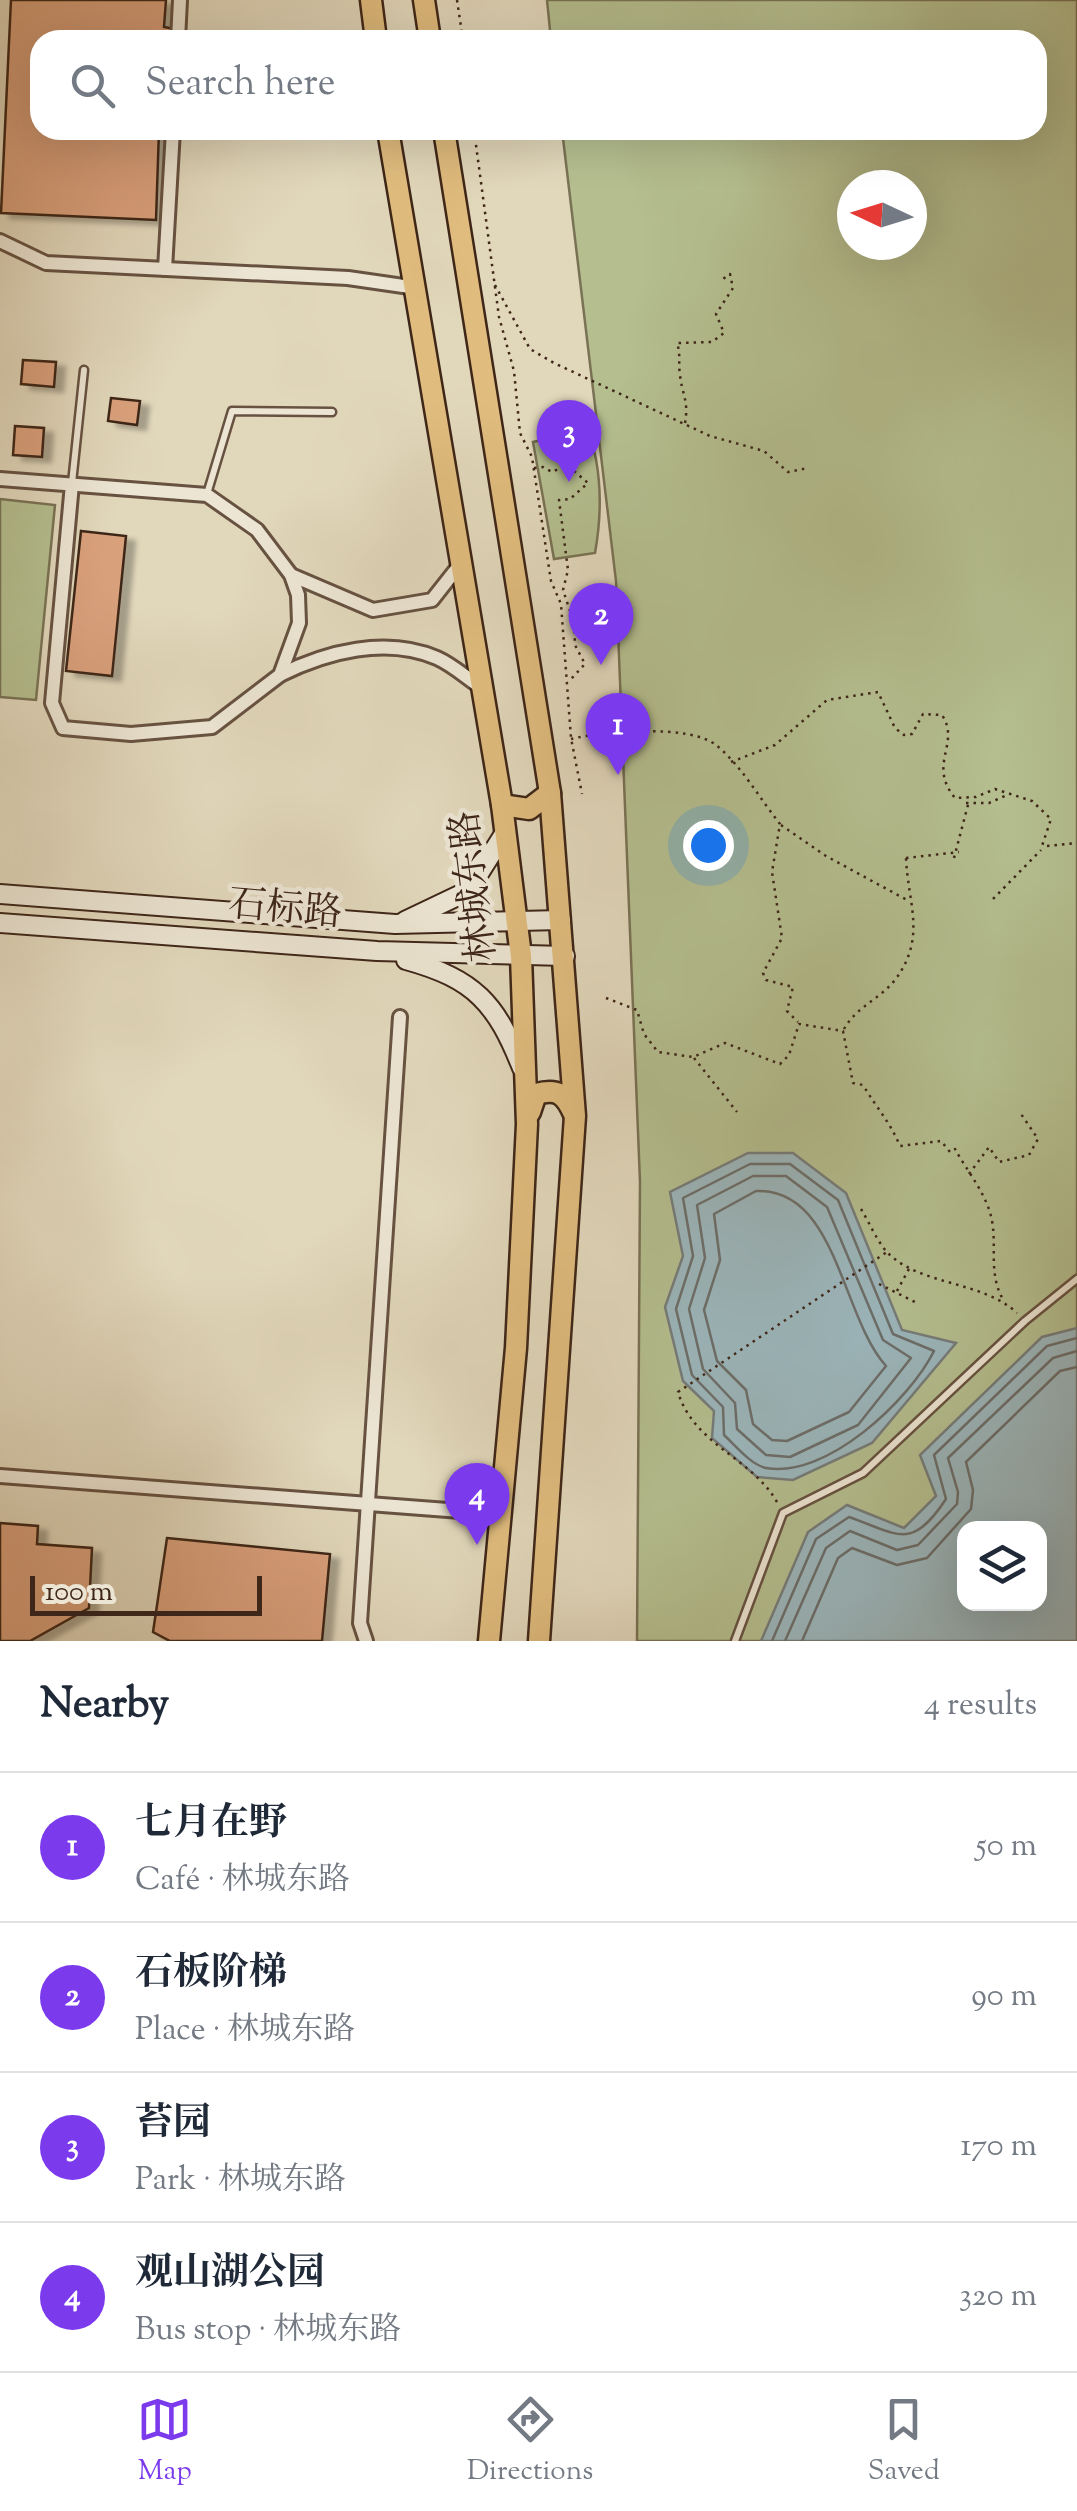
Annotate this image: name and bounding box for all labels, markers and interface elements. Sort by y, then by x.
search box [30,30,1047,140]
icon: search [65,58,120,113]
text: Search here [145,58,336,112]
north arrow [837,170,927,260]
pin: 3 [536,400,602,482]
pin: 2 [568,582,634,665]
pin: 1 [586,692,650,775]
street label: 林城东路 [440,807,512,965]
your location [683,820,734,871]
street label: 石标路 [226,879,344,943]
pin: 4 [444,1462,510,1545]
map controls [957,1521,1047,1611]
button: layers [957,1521,1047,1611]
scale bar [30,1571,262,1616]
text: 100 m [45,1573,113,1613]
text: Nearby [40,1676,169,1736]
text: 4 results [924,1683,1037,1729]
text: 七月在野 [135,1798,287,1852]
text: 1 [67,1824,78,1870]
text: 50 m [976,1824,1037,1870]
text: Café · 林城东路 [135,1858,350,1904]
text: 石板阶梯 [135,1948,287,2002]
text: 2 [65,1974,80,2020]
text: 90 m [971,1974,1037,2020]
text: Place · 林城东路 [135,2008,355,2054]
text: 苔园 [135,2098,211,2152]
text: 3 [66,2124,79,2170]
text: 170 m [960,2124,1037,2170]
text: Park · 林城东路 [135,2158,346,2204]
text: 观山湖公园 [135,2248,325,2302]
text: 4 [64,2274,81,2320]
text: 320 m [959,2274,1037,2320]
text: Bus stop · 林城东路 [135,2308,401,2354]
tab: Map [137,2392,192,2492]
tab: Directions [467,2392,593,2492]
tab: Saved [868,2392,940,2492]

